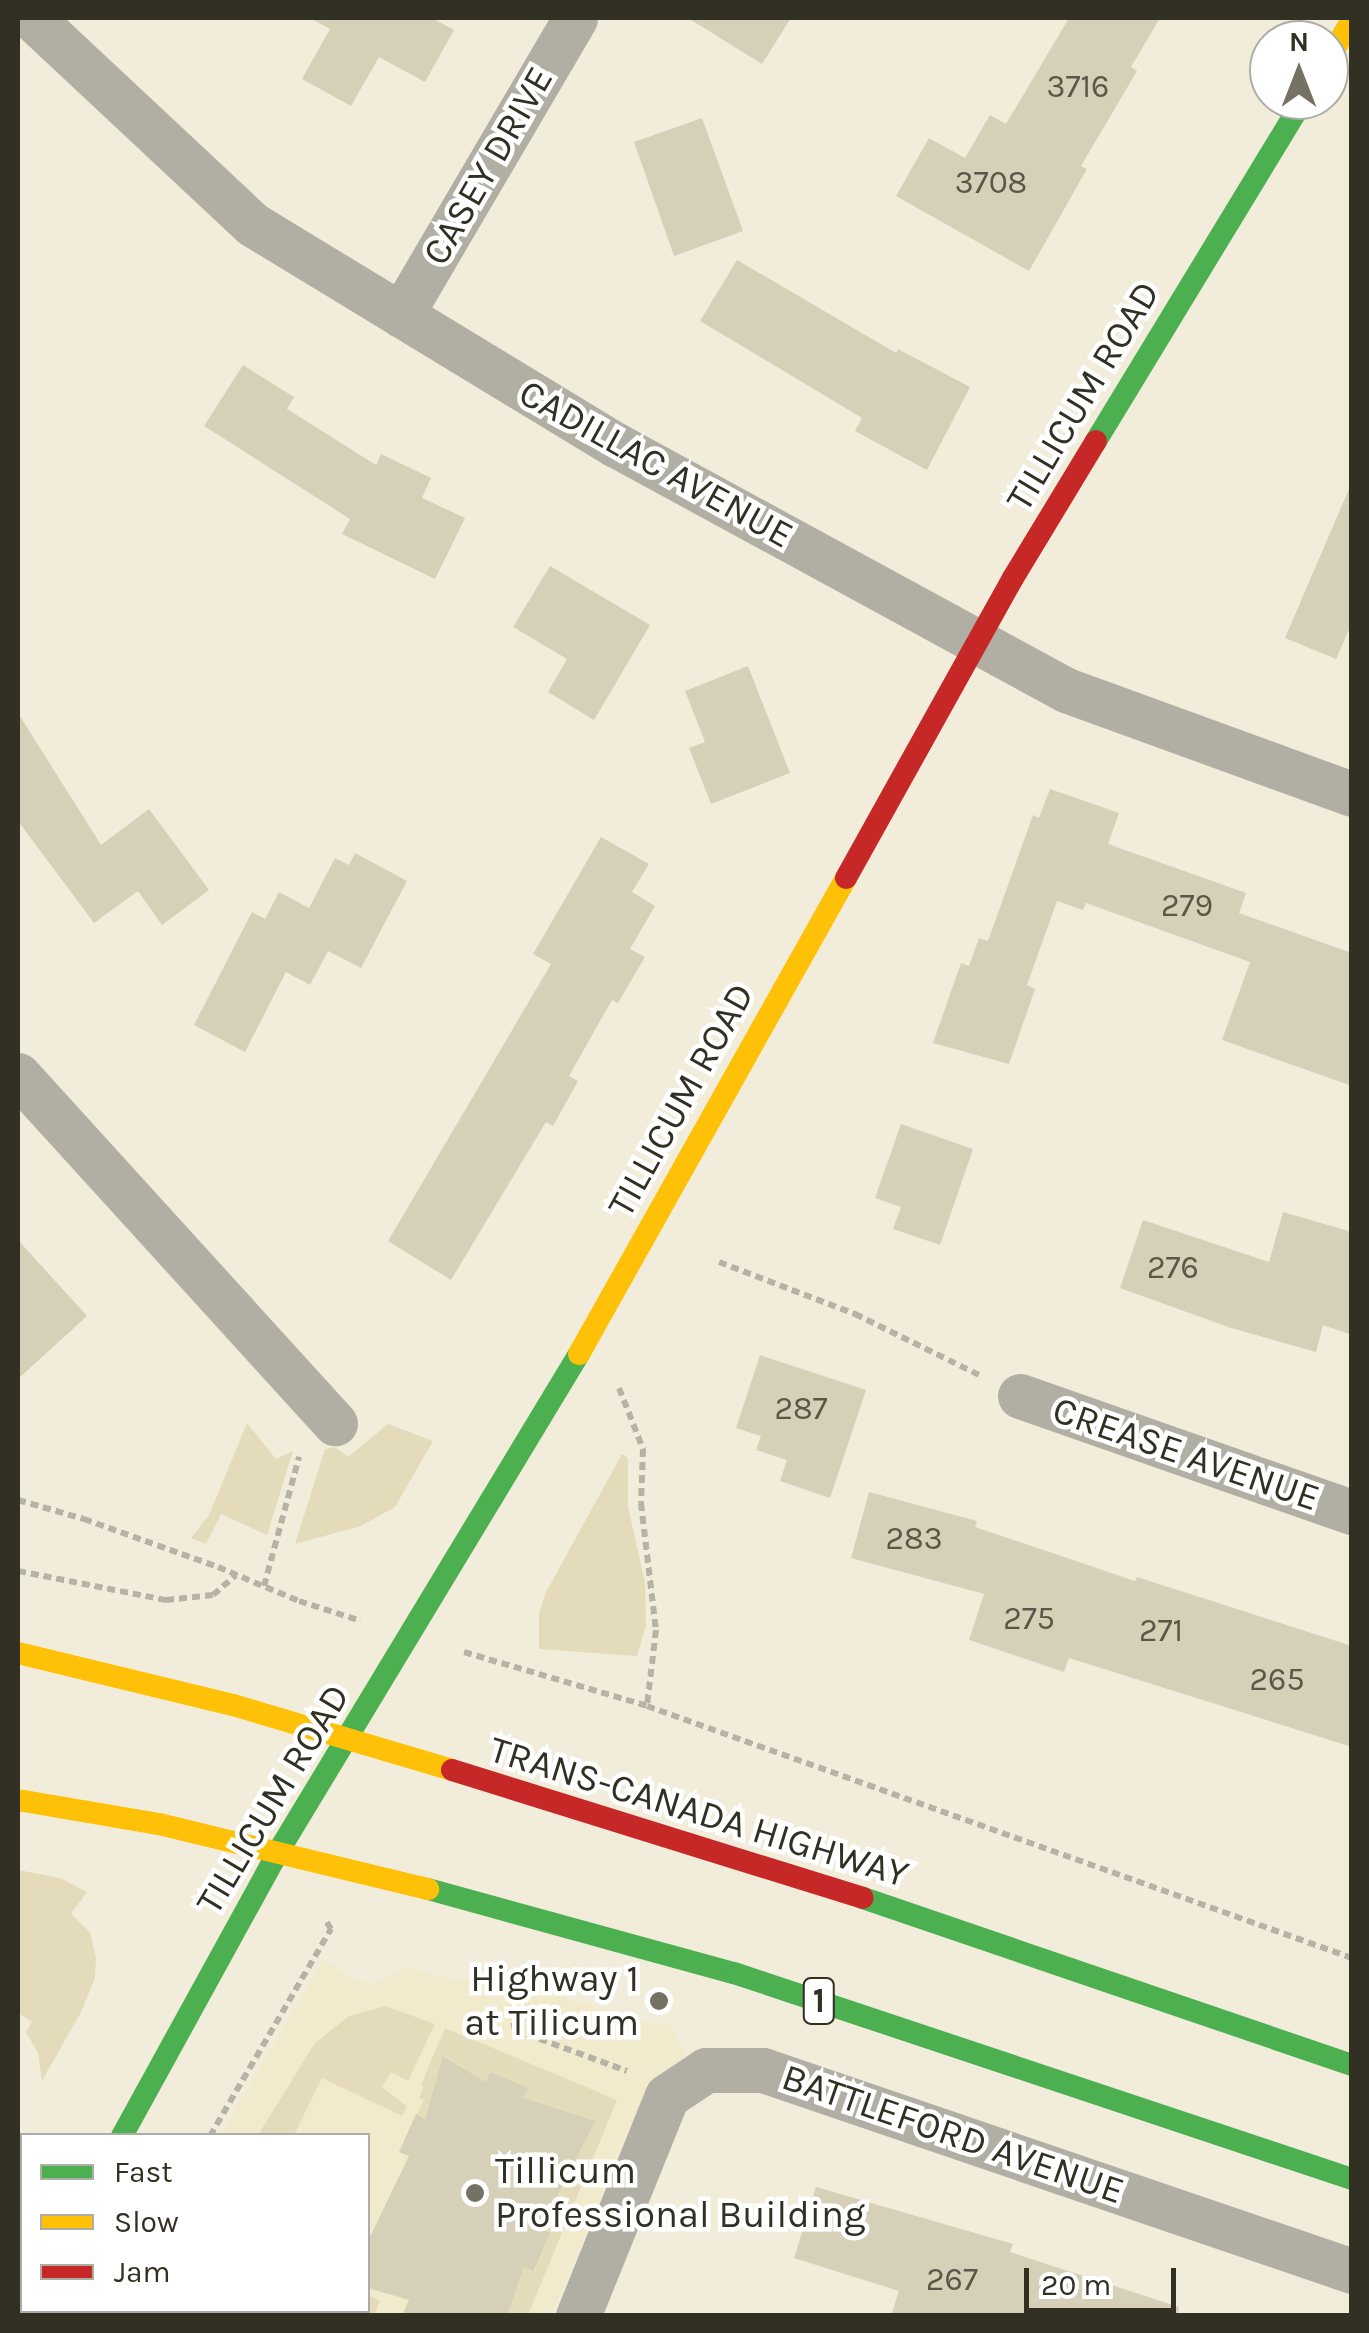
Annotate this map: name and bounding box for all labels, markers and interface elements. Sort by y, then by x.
north arrow [1249,20,1349,120]
text: N [1289,25,1309,58]
street label: CASEY DRIVE [413,59,563,273]
house number: 3716 [1047,68,1109,106]
house number: 3708 [955,164,1027,202]
street label: TILLICUM ROAD [997,273,1169,519]
street label: CADILLAC AVENUE [511,370,801,558]
house number: 279 [1161,887,1213,925]
street label: TILLICUM ROAD [598,975,764,1225]
house number: 276 [1147,1249,1199,1287]
street label: CREASE AVENUE [1047,1387,1325,1521]
house number: 287 [774,1390,828,1428]
house number: 283 [885,1520,943,1558]
house number: 275 [1003,1600,1055,1638]
house number: 271 [1139,1612,1183,1650]
house number: 265 [1250,1661,1304,1699]
street label: TILLICUM ROAD [187,1676,359,1922]
street label: TRANS-CANADA HIGHWAY [484,1727,914,1897]
place label: Highway 1 at Tilicum [464,1956,639,2046]
road number: 1 [802,1971,836,2031]
marker: Highway 1 at Tilicum [648,1990,670,2012]
street label: BATTLEFORD AVENUE [776,2054,1130,2214]
legend [20,2133,370,2313]
place label: Tillicum Professional Building [495,2148,865,2238]
text: Fast [114,2154,173,2190]
marker: Tillicum Professional Building [464,2182,486,2204]
text: Slow [114,2204,179,2240]
scale bar [1029,2248,1182,2310]
text: Jam [114,2254,171,2290]
house number: 267 [926,2261,978,2299]
text: 20 m [1041,2267,1111,2303]

